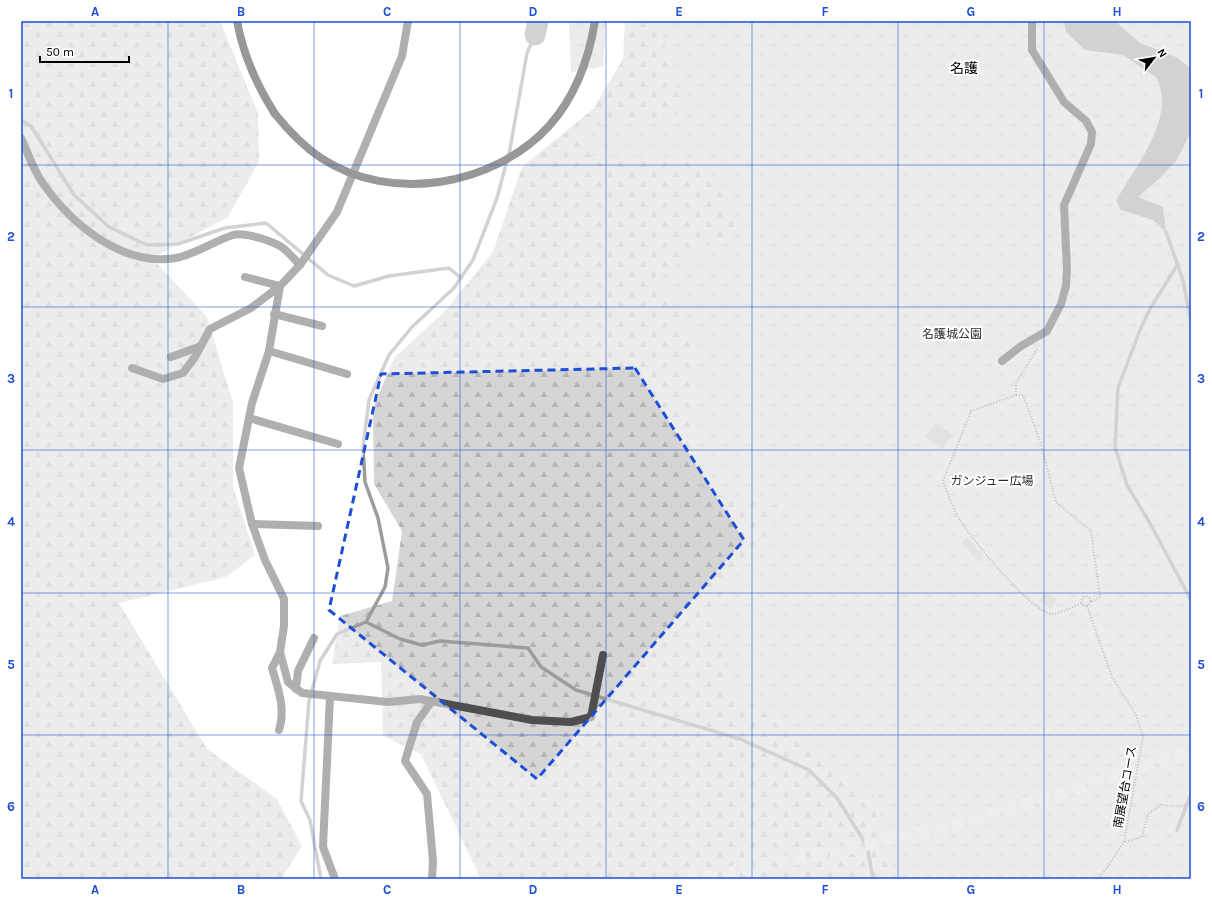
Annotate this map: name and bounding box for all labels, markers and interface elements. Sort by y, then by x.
text: A [91,4,99,19]
text: B [237,4,245,19]
text: C [383,4,391,19]
text: D [529,4,538,19]
text: E [675,4,683,19]
text: F [821,4,829,19]
text: G [967,4,975,19]
text: H [1112,4,1122,19]
scale bar [40,38,129,64]
north arrow [1134,38,1174,78]
text: 50 m [46,45,74,59]
text: N [1155,46,1170,60]
district label: 名護 [950,60,978,77]
text: 1 [9,86,13,101]
text: 1 [1199,86,1203,101]
text: 2 [7,229,15,244]
text: 2 [1197,229,1205,244]
park label: 名護城公園 [922,327,982,341]
text: 3 [7,371,15,386]
text: 3 [1197,371,1205,386]
park label: ガンジュー広場 [950,474,1034,488]
text: 4 [7,514,15,529]
text: 4 [1197,514,1205,529]
text: 5 [7,657,15,672]
text: 5 [1197,657,1205,672]
street label: 南展望台コース [1111,745,1139,829]
text: 6 [7,799,15,814]
text: 6 [1197,799,1205,814]
text: A [91,882,99,897]
text: B [237,882,245,897]
text: C [383,882,391,897]
text: D [529,882,538,897]
text: E [675,882,683,897]
text: F [821,882,829,897]
text: G [967,882,975,897]
text: H [1112,882,1122,897]

